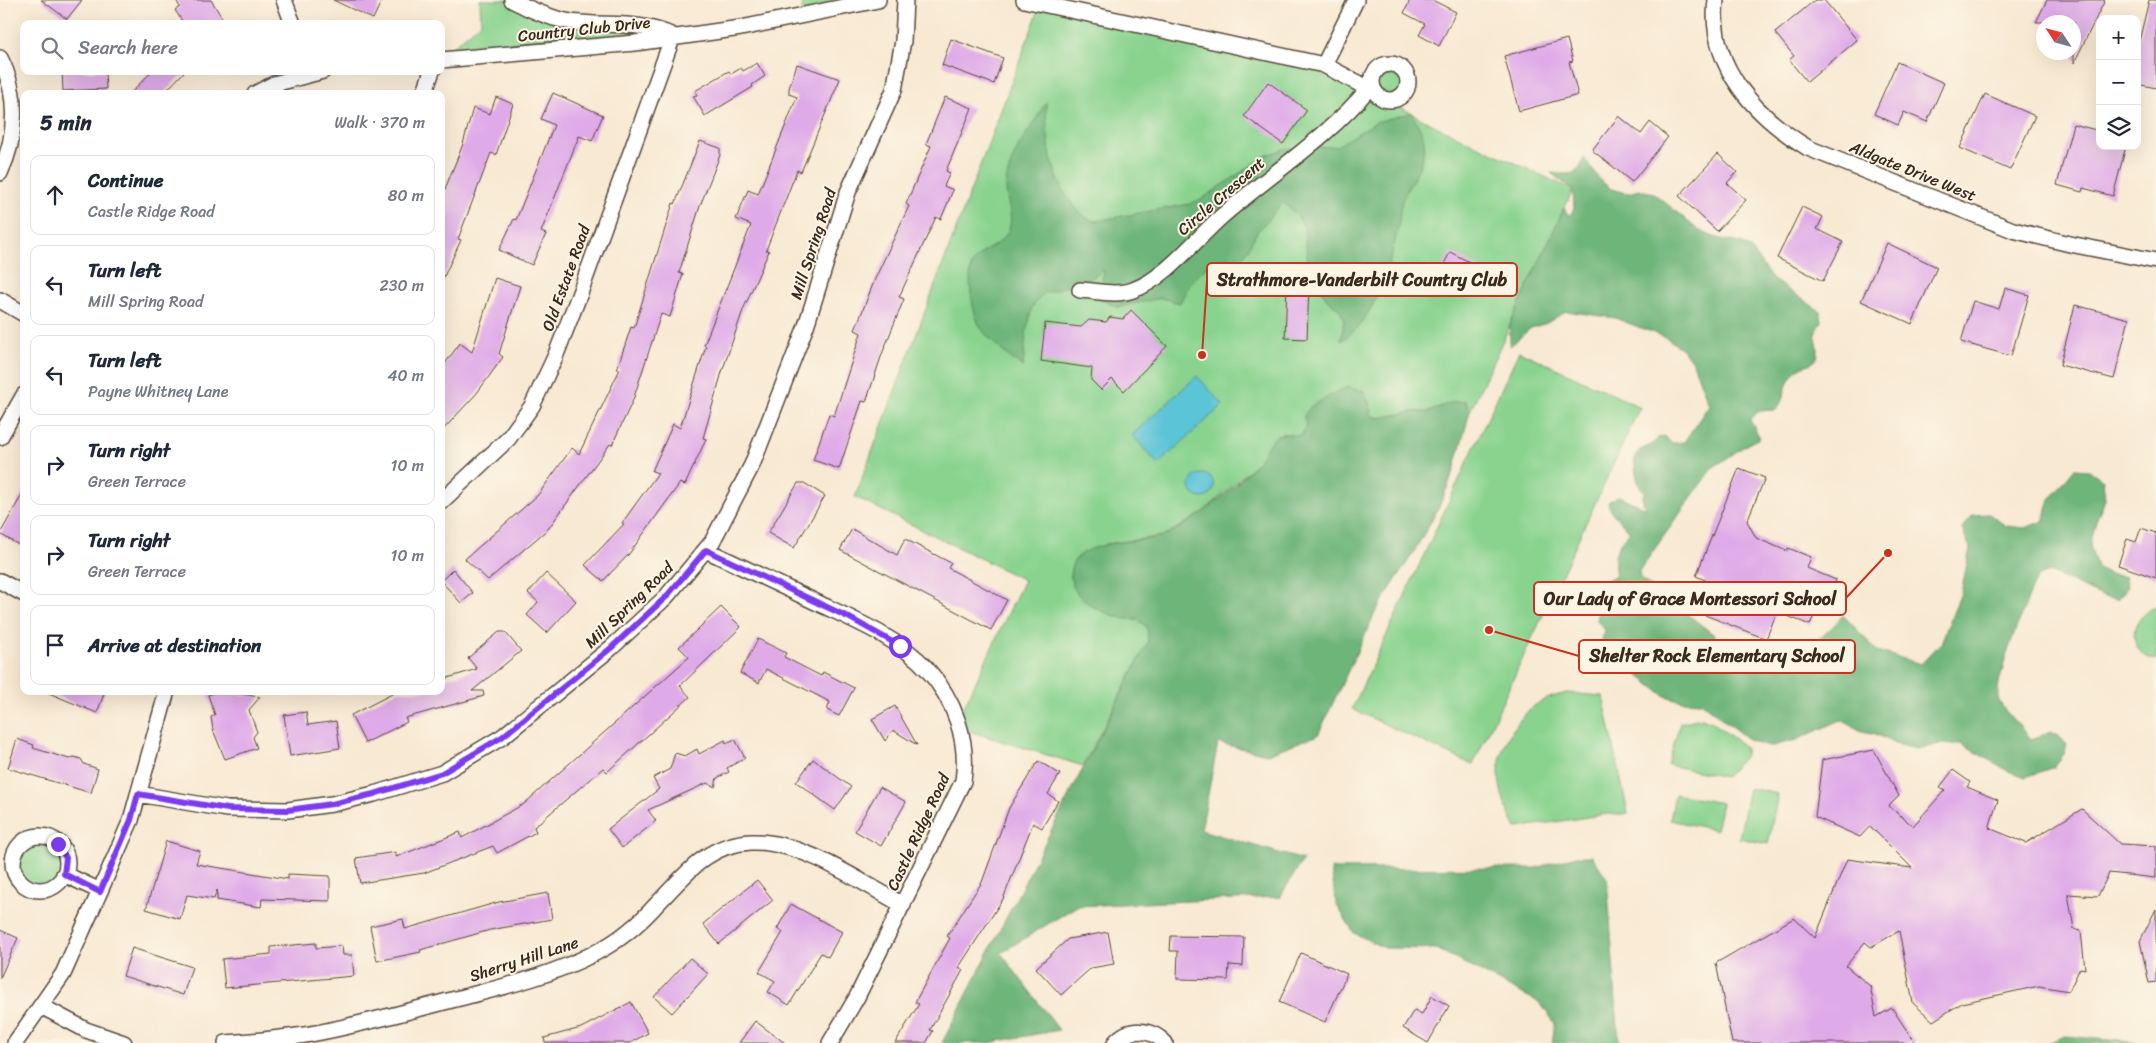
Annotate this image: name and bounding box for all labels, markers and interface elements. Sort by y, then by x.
street label: Country Club Drive [516,8,652,50]
north arrow [2036,15,2081,60]
map controls [2096,15,2141,150]
button: + [2096,15,2141,60]
search box [20,20,445,75]
text: Search here [78,31,178,64]
icon: search [38,34,66,62]
button: − [2096,60,2141,105]
text: 5 min [40,104,92,142]
button: layers [2096,105,2141,150]
text: Walk · 370 m [334,108,425,137]
street label: Aldgate Drive West [1844,132,1981,210]
street label: Circle Crescent [1170,149,1272,243]
text: Continue [88,164,164,197]
icon: ahead [41,181,69,209]
text: 80 m [388,181,424,210]
street label: Mill Spring Road [781,183,845,303]
text: Castle Ridge Road [88,197,215,226]
street label: Old Estate Road [533,219,599,335]
text: Turn left [88,254,161,287]
callout: Strathmore-Vanderbilt Country Club [1207,263,1517,296]
text: Strathmore-Vanderbilt Country Club [1216,264,1508,296]
icon: left [41,271,69,299]
text: 230 m [379,271,424,300]
text: Mill Spring Road [88,287,203,316]
text: Turn left [88,344,161,377]
icon: left [41,361,69,389]
text: 40 m [387,361,424,390]
text: Payne Whitney Lane [88,377,228,406]
text: Turn right [88,434,170,467]
icon: right [41,451,69,479]
text: 10 m [391,451,424,480]
text: Green Terrace [88,467,186,496]
text: Turn right [88,524,170,557]
icon: right [41,541,69,569]
text: 10 m [391,541,424,570]
street label: Mill Spring Road [577,553,682,656]
text: Green Terrace [88,557,186,586]
callout: Our Lady of Grace Montessori School [1534,582,1846,615]
text: Our Lady of Grace Montessori School [1544,583,1837,615]
text: Arrive at destination [88,629,261,662]
icon: arrive [41,631,69,659]
route start [889,635,912,658]
callout: Shelter Rock Elementary School [1579,640,1855,673]
text: Shelter Rock Elementary School [1588,640,1846,672]
street label: Castle Ridge Road [878,767,959,896]
route end [47,833,70,856]
street label: Sherry Hill Lane [466,928,582,990]

